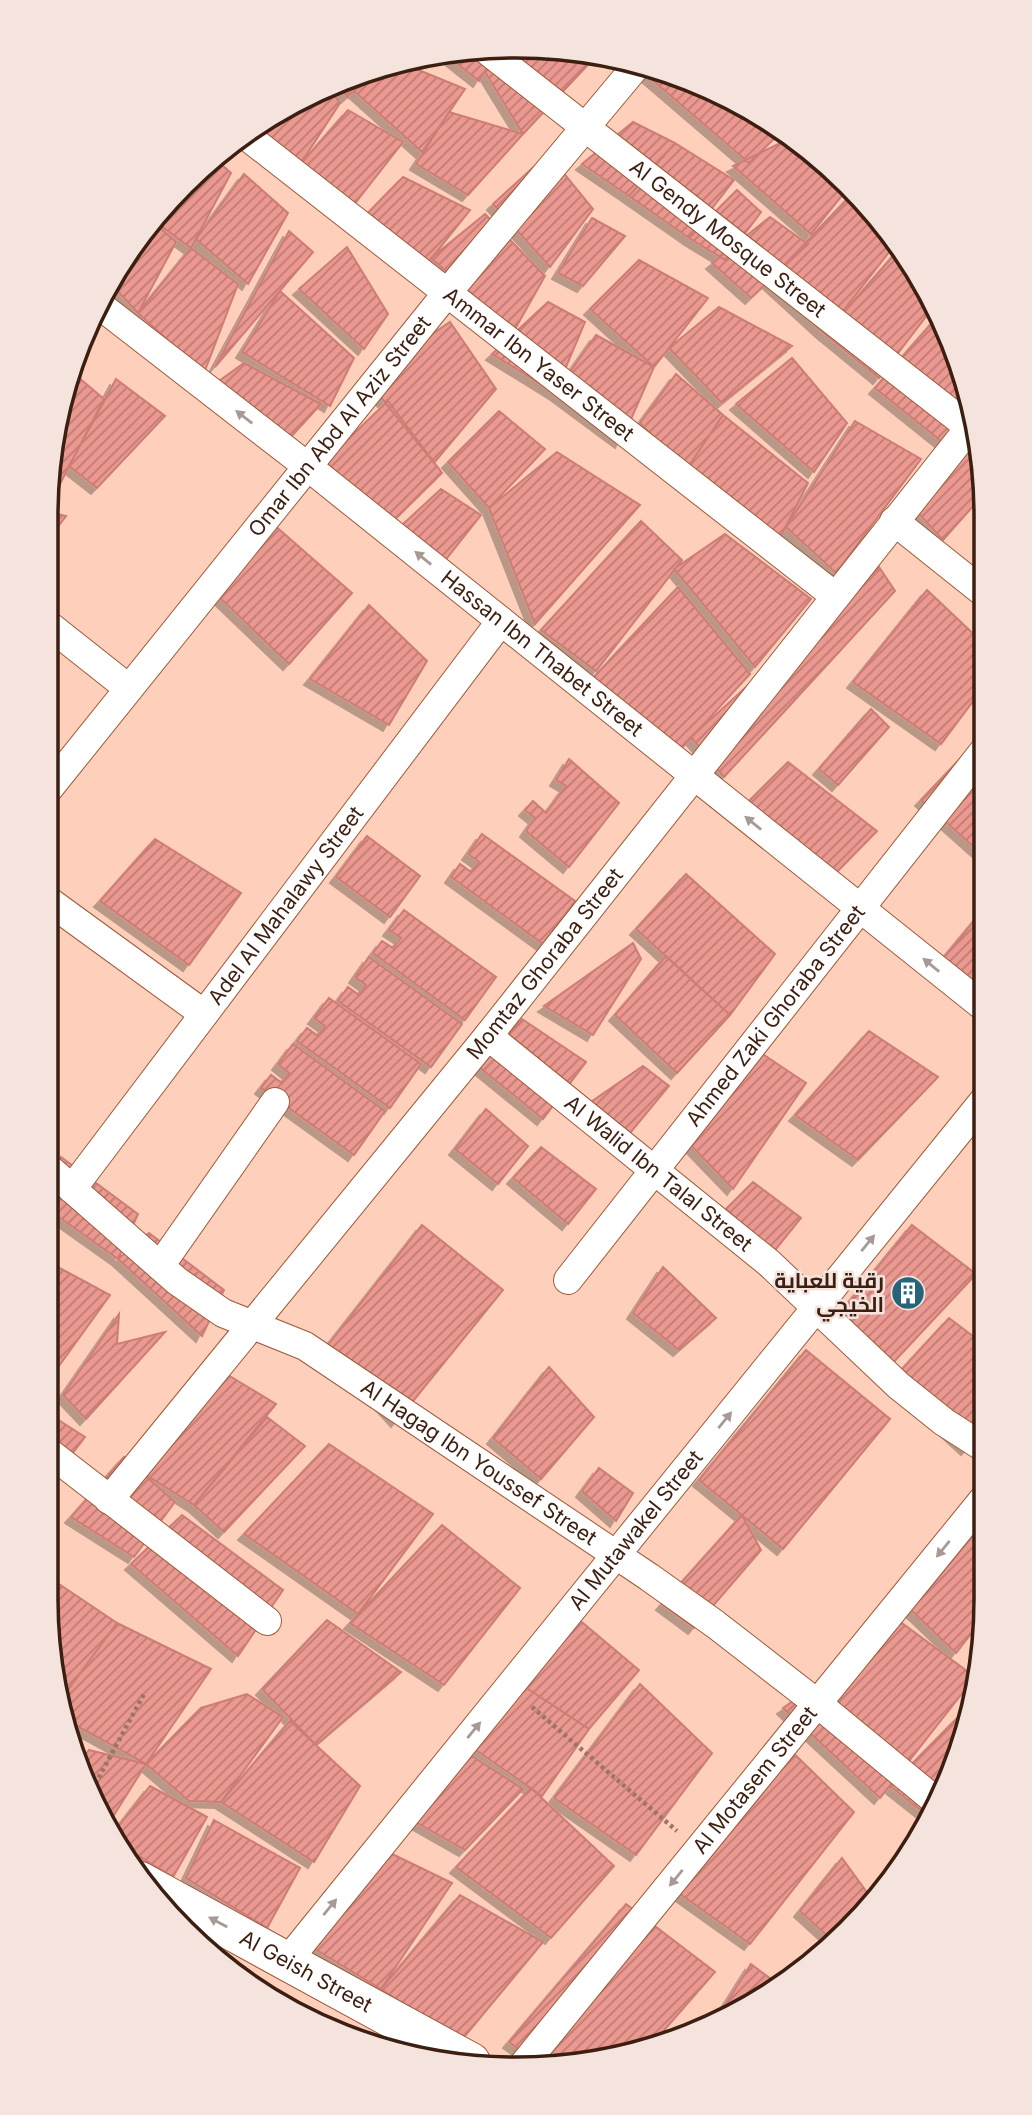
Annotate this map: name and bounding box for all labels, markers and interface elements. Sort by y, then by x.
street label: Al Gendy Mosque Street [625,154,831,323]
street label: Ammar Ibn Yaser Street [439,282,639,446]
street label: Omar Ibn Abd Al Aziz Street [243,310,436,542]
one-way arrow [236,410,254,425]
one-way arrow [414,551,432,566]
street label: Hassan Ibn Thabet Street [436,565,648,742]
street label: Adel Al Mahalawy Street [203,801,369,1010]
one-way arrow [745,815,763,830]
street label: Momtaz Ghoraba Street [461,863,628,1064]
street label: Ahmed Zaki Ghoraba Street [681,900,870,1131]
one-way arrow [922,958,940,972]
street label: Al Walid Ibn Talal Street [560,1090,758,1256]
one-way arrow [860,1235,875,1252]
place label: رقية للعباية الخيجي [774,1268,884,1322]
building icon: رقية للعباية الخيجي [889,1274,927,1312]
street label: Al Hagag Ibn Youssef Street [357,1374,602,1550]
one-way arrow [717,1411,732,1428]
street label: Al Mutawakel Street [563,1445,708,1615]
one-way arrow [936,1541,951,1558]
street label: Al Motasem Street [687,1701,822,1859]
one-way arrow [466,1721,481,1739]
one-way arrow [669,1869,684,1886]
one-way arrow [323,1898,338,1916]
one-way arrow [208,1917,228,1928]
street label: Al Geish Street [235,1925,377,2018]

